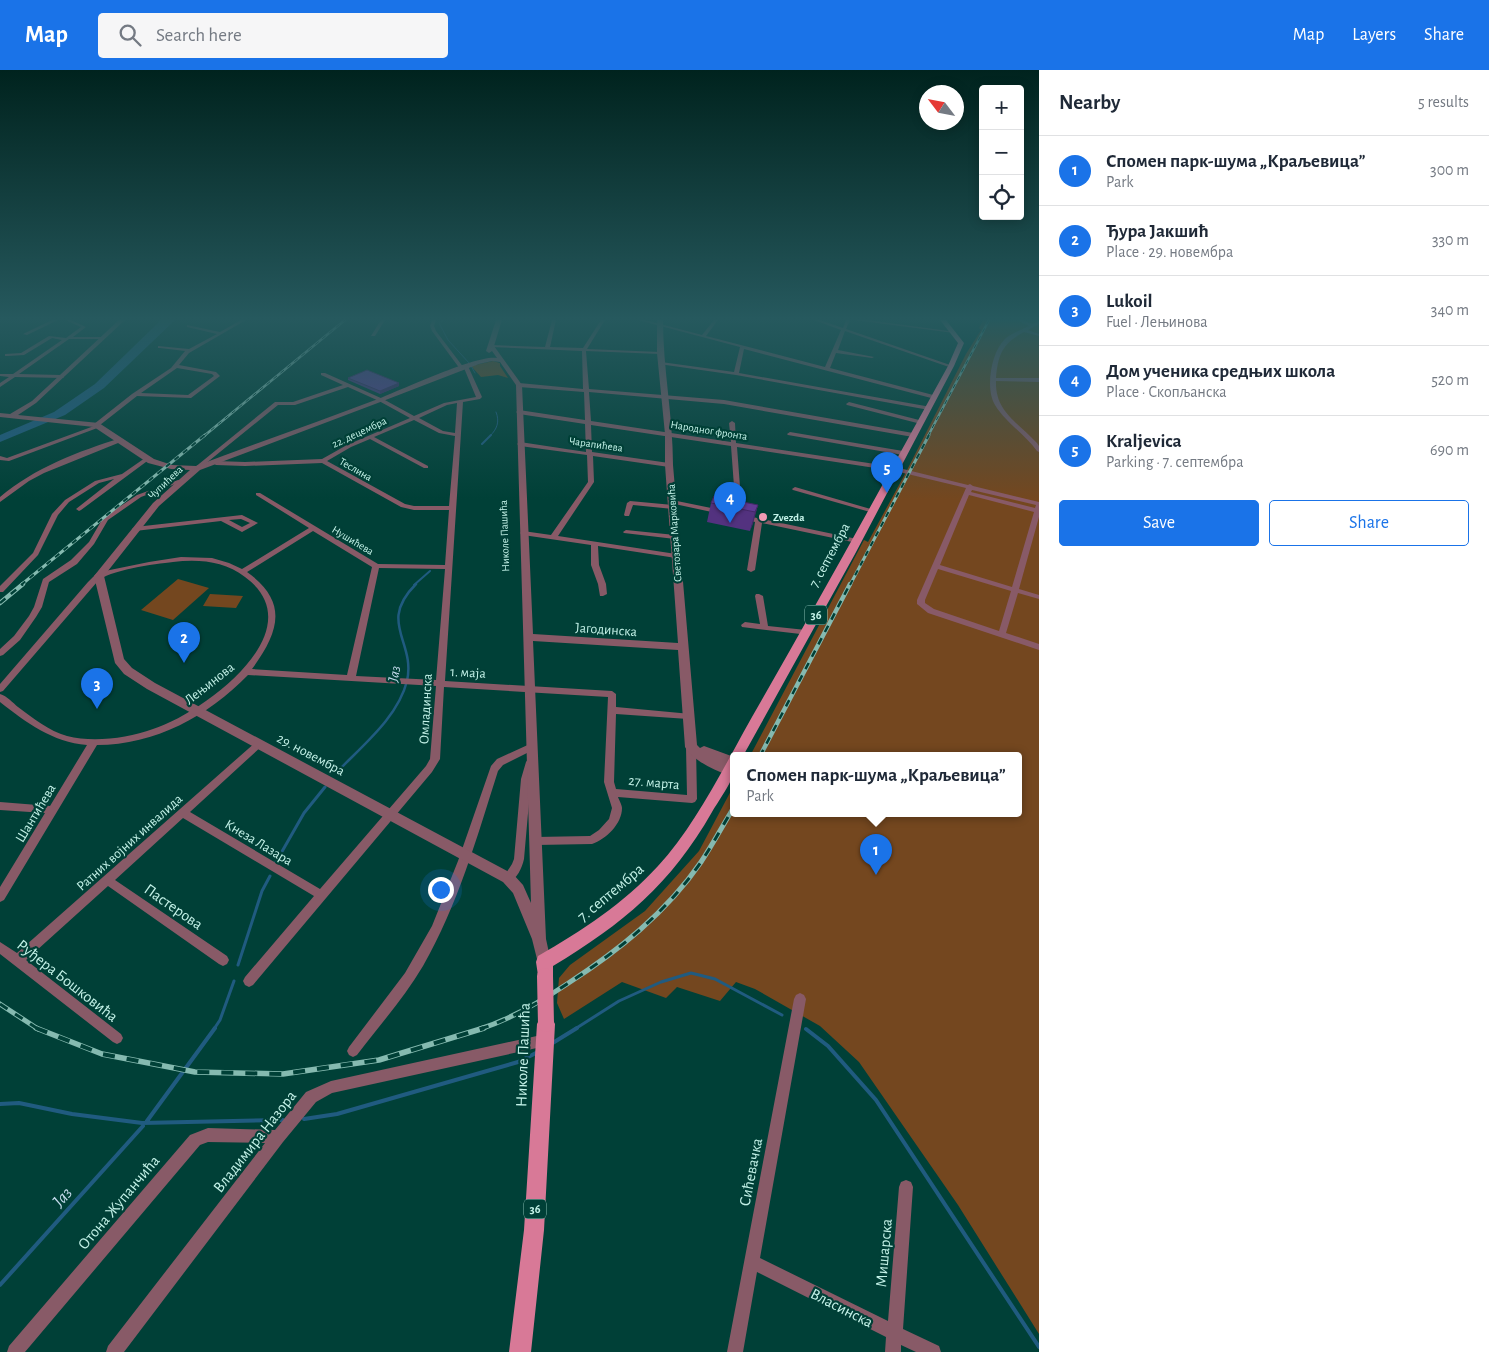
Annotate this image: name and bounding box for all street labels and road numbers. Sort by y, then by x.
street label: 22. децембра [330,415,388,450]
street label: Народног фронта [670,419,748,442]
street label: Чарапићева [568,435,624,454]
street label: Теслина [338,456,374,483]
street label: Чупићева [146,464,185,501]
street label: Светозара Марковића [666,484,683,582]
street label: Николе Пашића [498,500,511,572]
street label: 7. септембра [807,520,853,590]
street label: Нушићева [330,524,376,557]
road number: 36 [805,606,827,624]
street label: Јагодинска [575,621,638,639]
street label: Лењинова [182,660,238,707]
street label: 1. маја [450,665,487,681]
street label: Омладинска [417,673,435,745]
street label: 29. новембра [274,731,347,779]
street label: 27. марта [628,774,681,792]
street label: Шантићева [13,781,59,845]
street label: Ратних војних инвалида [74,791,186,894]
street label: Кнеза Лазара [222,817,295,869]
street label: 7. септембра [574,861,647,925]
street label: Пастерова [141,881,206,933]
street label: Руђера Бошковића [13,937,121,1026]
street label: Николе Пашића [513,1003,533,1107]
street label: Владимира Назора [210,1088,299,1195]
street label: Сићевачка [737,1137,765,1208]
street label: Отона Жупанчића [75,1152,163,1253]
road number: 36 [524,1200,546,1218]
street label: Мишарска [873,1218,895,1288]
street label: Власинска [808,1285,875,1330]

